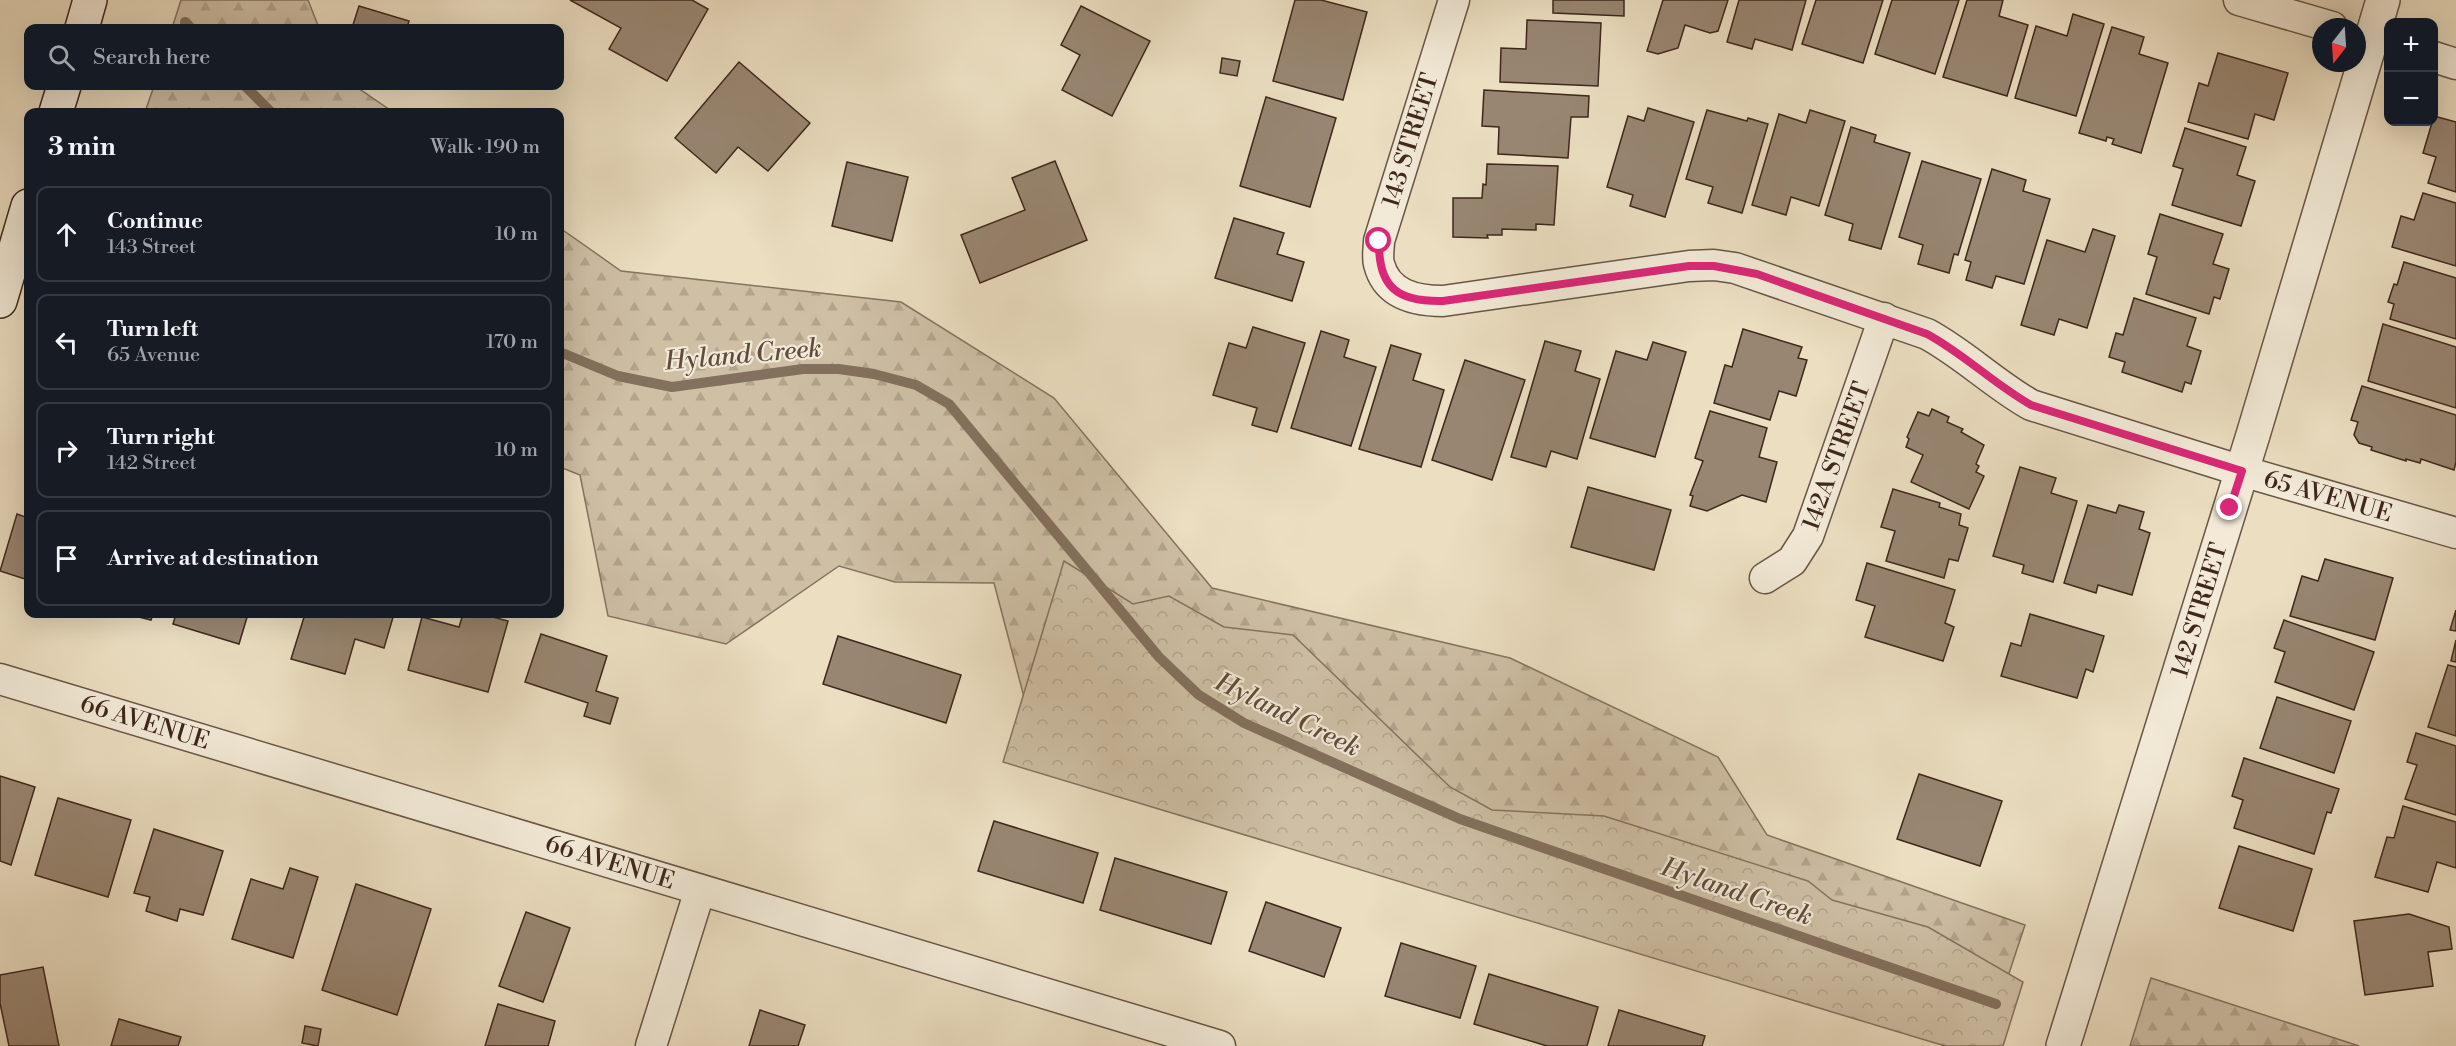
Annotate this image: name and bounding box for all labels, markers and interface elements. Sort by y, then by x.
north arrow [2312,18,2366,72]
map controls [2384,18,2438,126]
button: + [2384,18,2438,72]
search box [24,24,564,90]
icon: search [45,41,78,74]
text: Search here [93,44,210,71]
street label: 143 STREET [1376,70,1446,211]
button: − [2384,72,2438,126]
text: 3 min [48,131,116,163]
text: Walk · 190 m [430,135,540,160]
text: Continue [107,208,203,235]
icon: ahead [50,218,83,251]
text: 10 m [495,222,538,247]
route start [1365,227,1391,253]
text: 143 Street [107,235,196,260]
text: Turn left [107,316,198,343]
icon: left [50,326,83,359]
text: 170 m [486,330,538,355]
water label: Hyland Creek [662,332,823,378]
text: 65 Avenue [107,343,200,368]
street label: 142A STREET [1796,378,1878,535]
text: Turn right [107,424,215,451]
icon: right [50,434,83,467]
text: 10 m [495,438,538,463]
text: 142 Street [107,451,197,476]
street label: 65 AVENUE [2260,464,2395,530]
route end [2216,494,2242,520]
street label: 142 STREET [2165,539,2235,681]
icon: arrive [50,542,83,575]
text: Arrive at destination [107,545,319,572]
water label: Hyland Creek [1209,666,1365,764]
street label: 66 AVENUE [76,689,213,757]
street label: 66 AVENUE [541,829,678,897]
water label: Hyland Creek [1656,851,1816,933]

